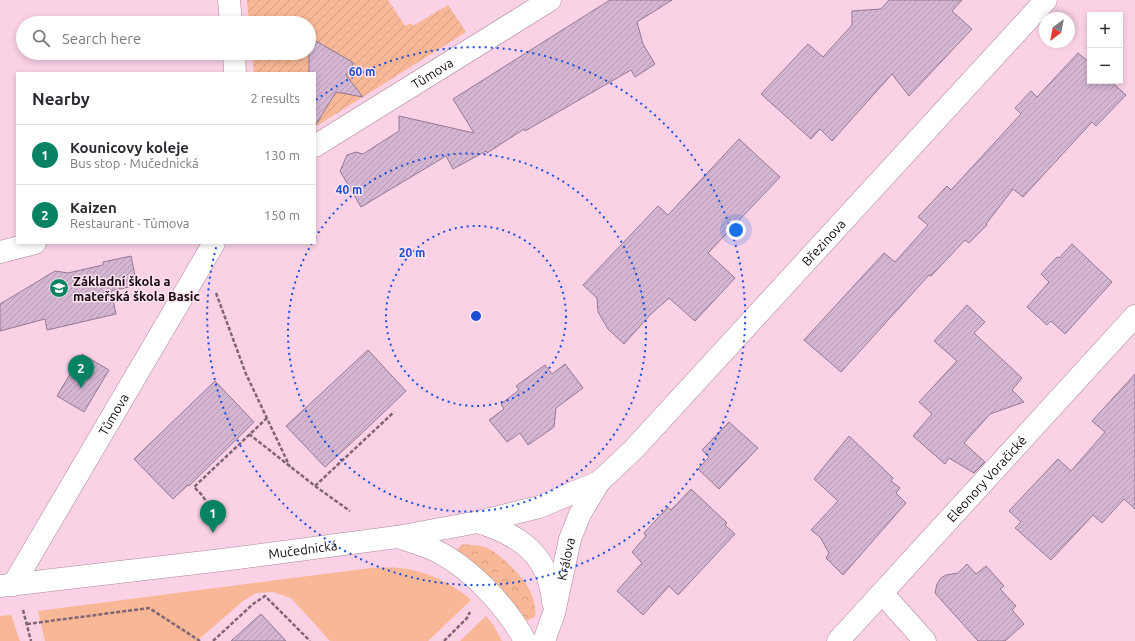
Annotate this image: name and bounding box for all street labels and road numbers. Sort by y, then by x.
street label: Tůmova [409,55,456,91]
street label: Březinova [799,216,848,268]
street label: Tůmova [96,391,131,438]
street label: Eleonory Voračické [944,433,1029,524]
street label: Králova [554,536,577,582]
street label: Mučednická [267,538,338,561]

